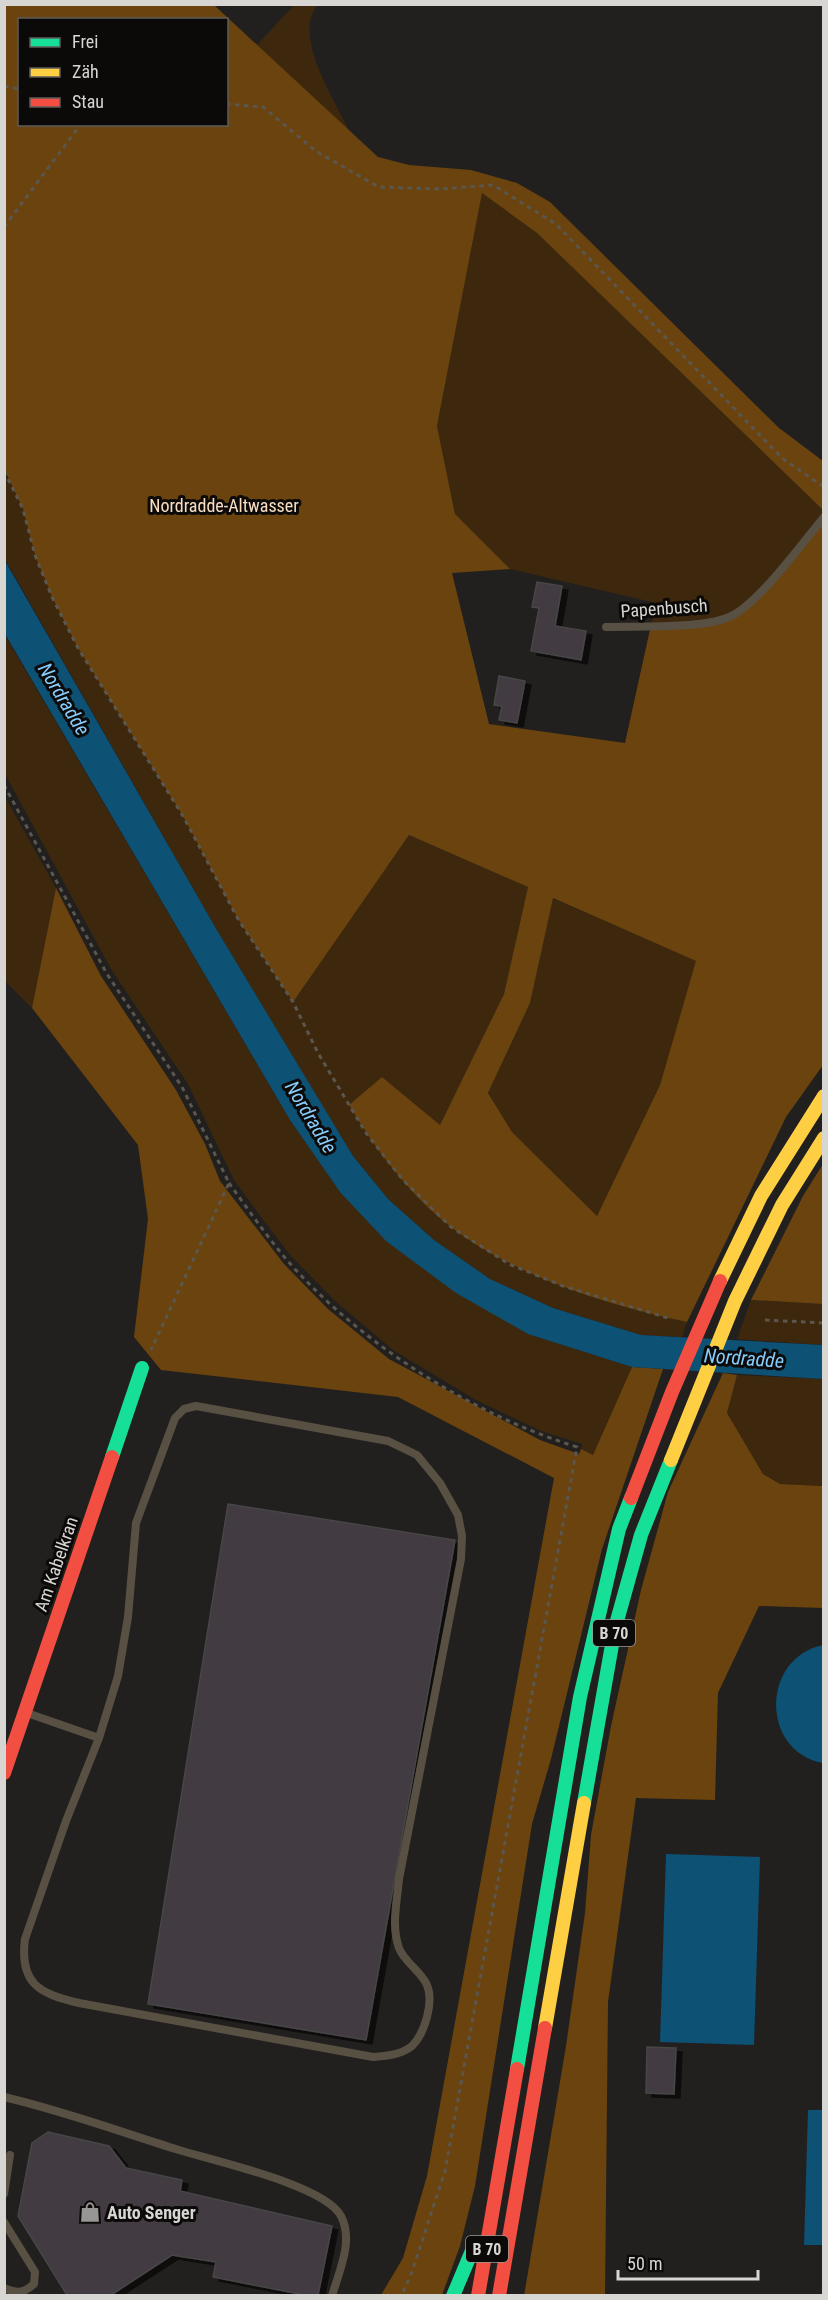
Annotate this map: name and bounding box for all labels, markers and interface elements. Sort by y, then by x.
legend [18,18,228,126]
text: Frei [72,31,98,52]
text: Zäh [72,61,99,82]
text: Stau [72,91,104,112]
park label: Nordradde-Altwasser [149,495,299,516]
street label: Papenbusch [620,594,708,622]
water label: Nordradde [33,658,95,740]
water label: Nordradde [280,1076,342,1158]
water label: Nordradde [703,1343,785,1373]
street label: Am Kabelkran [30,1514,82,1614]
road number: B 70 [593,1620,635,1646]
shop icon: Auto Senger [78,2200,102,2224]
place label: Auto Senger [107,2202,196,2223]
road number: B 70 [466,2236,508,2262]
scale bar [618,2243,758,2281]
text: 50 m [627,2253,662,2274]

